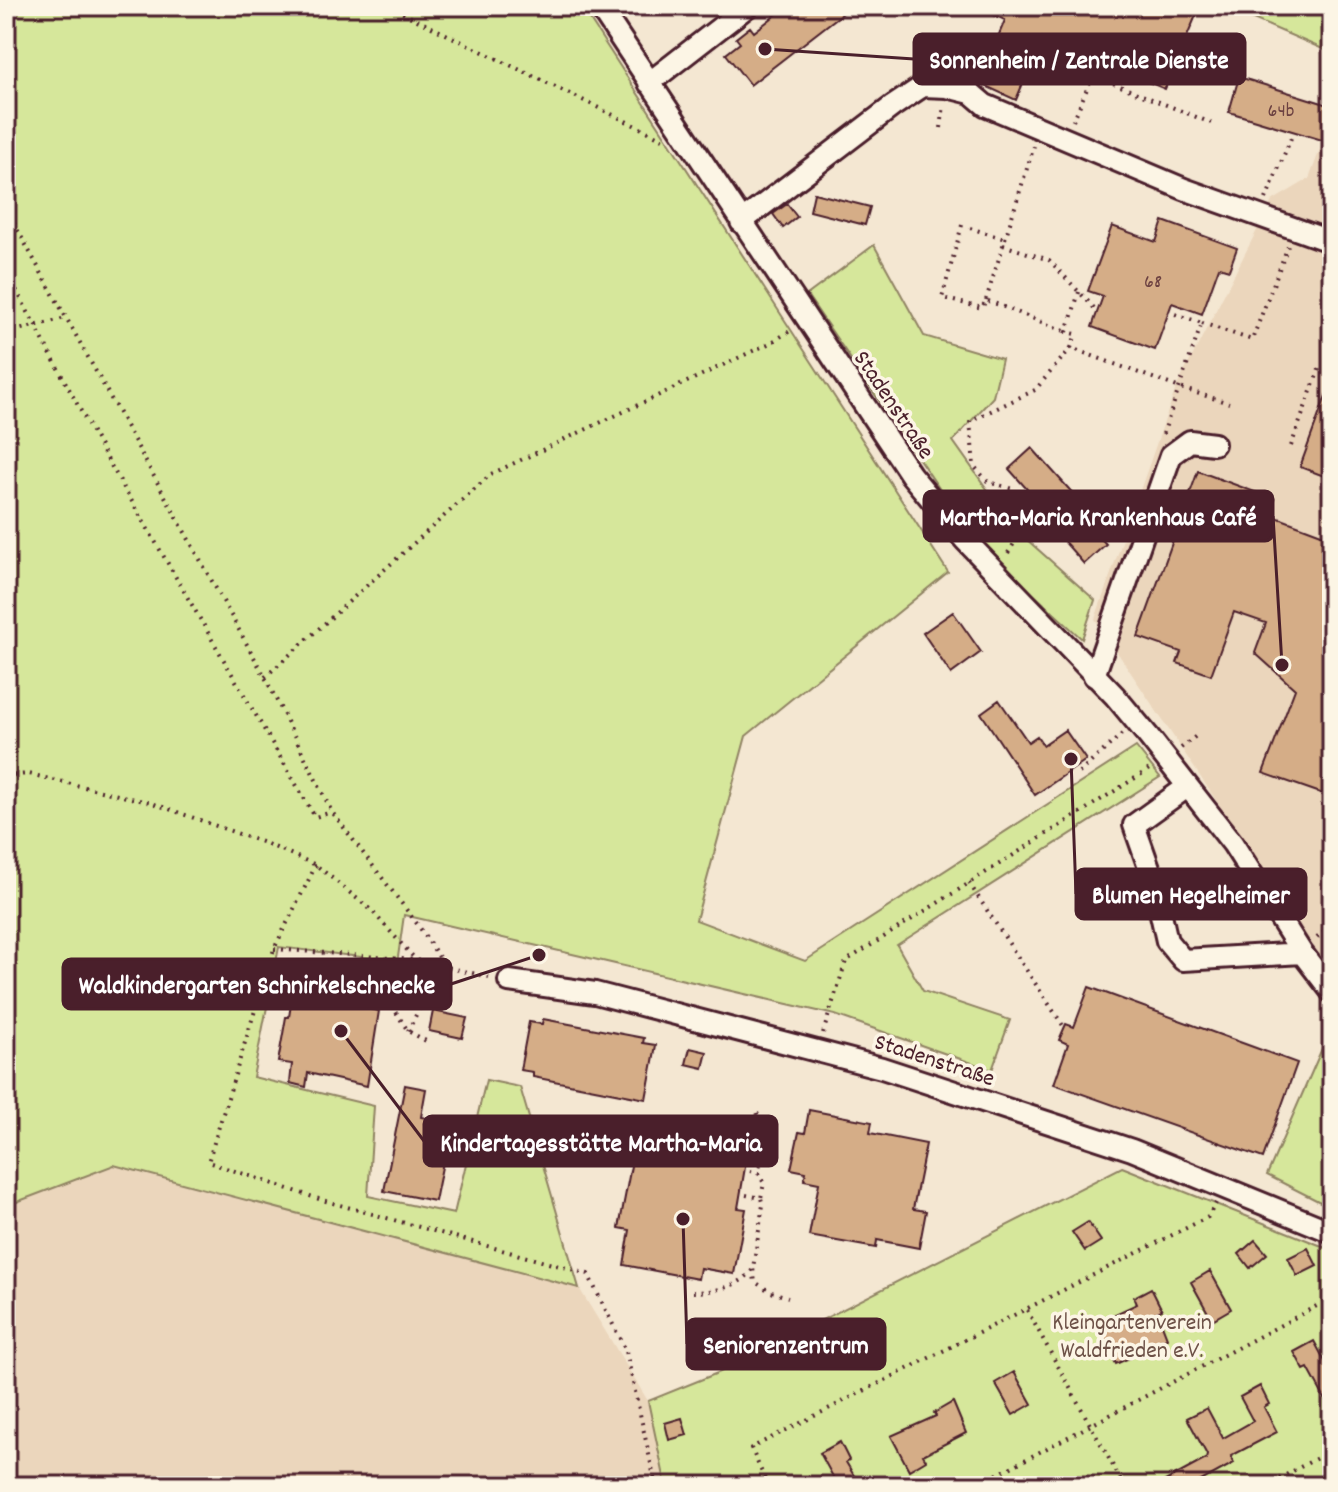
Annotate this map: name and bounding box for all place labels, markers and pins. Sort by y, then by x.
callout: Sonnenheim / Zentrale Dienste [914,34,1245,84]
callout: Martha-Maria Krankenhaus Café [924,491,1273,541]
callout: Blumen Hegelheimer [1076,869,1306,919]
callout: Waldkindergarten Schnirkelschnecke [63,959,451,1009]
callout: Kindertagesstätte Martha-Maria [424,1116,777,1166]
callout: Seniorenzentrum [687,1319,885,1369]

